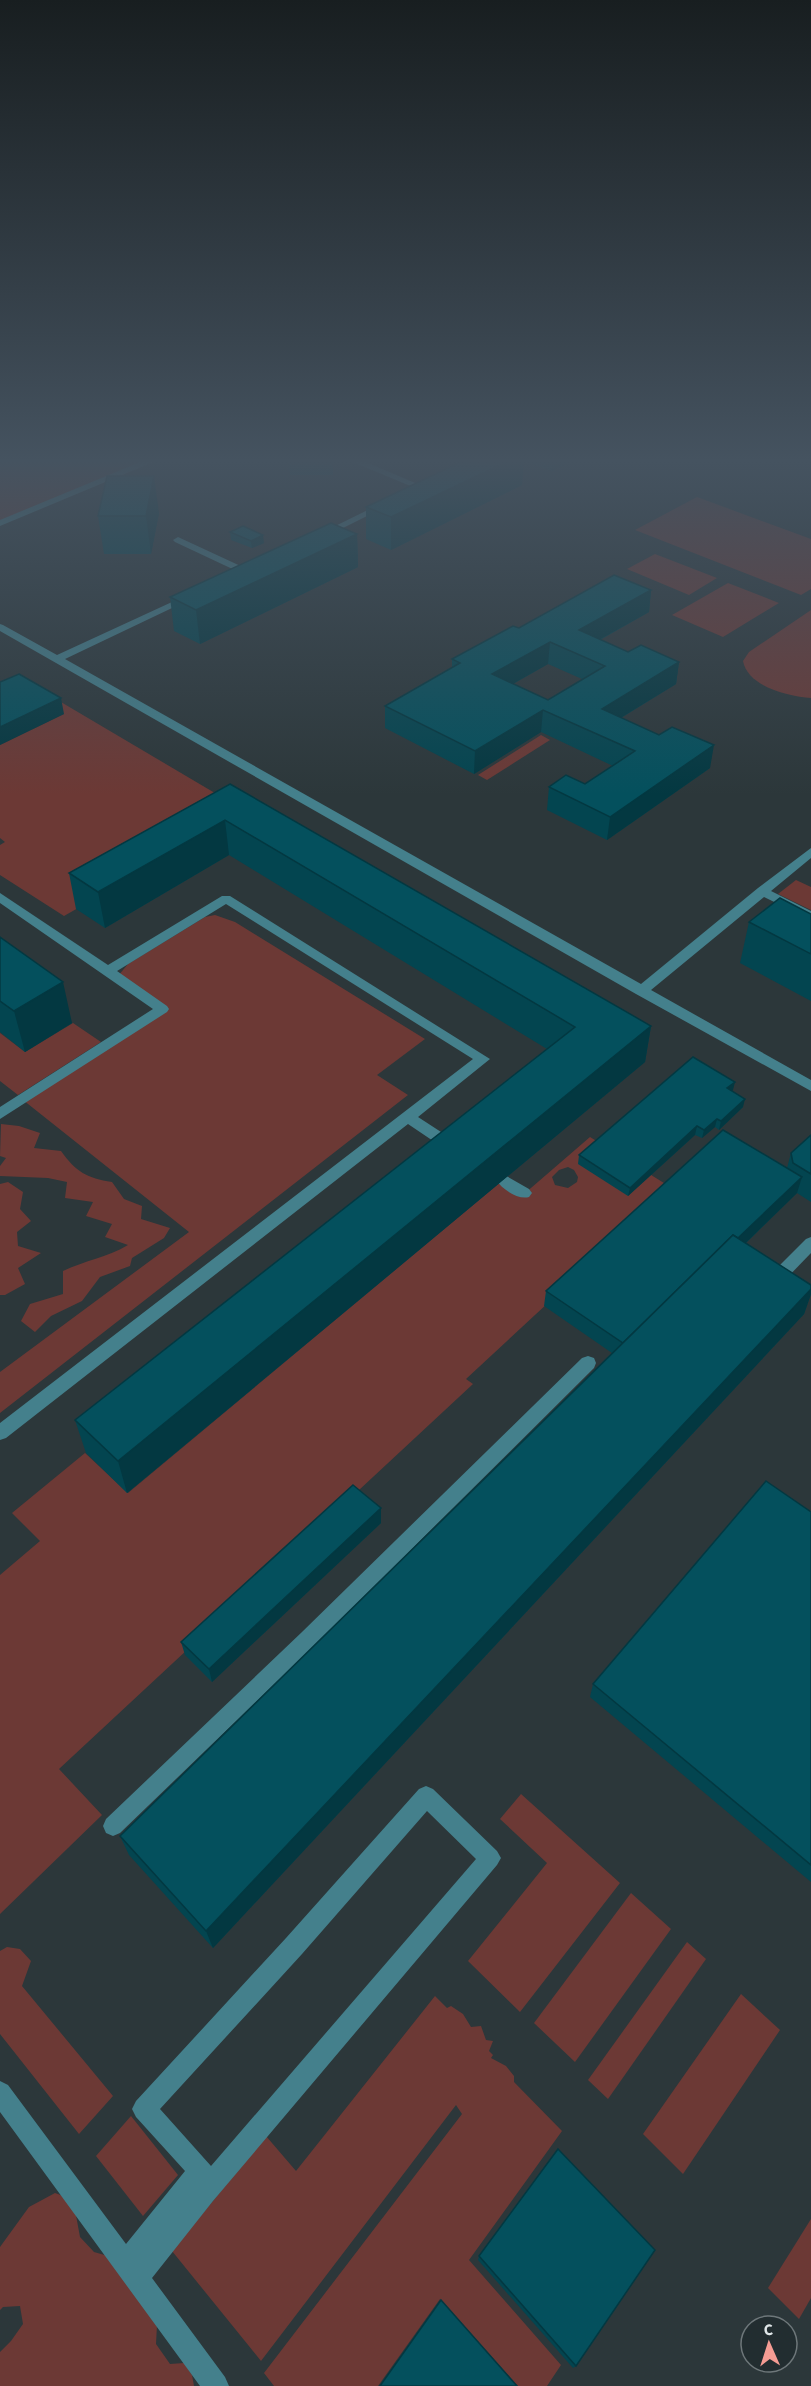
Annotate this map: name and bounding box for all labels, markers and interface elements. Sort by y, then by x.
north arrow [739,2314,799,2374]
text: С [763,2319,773,2341]

